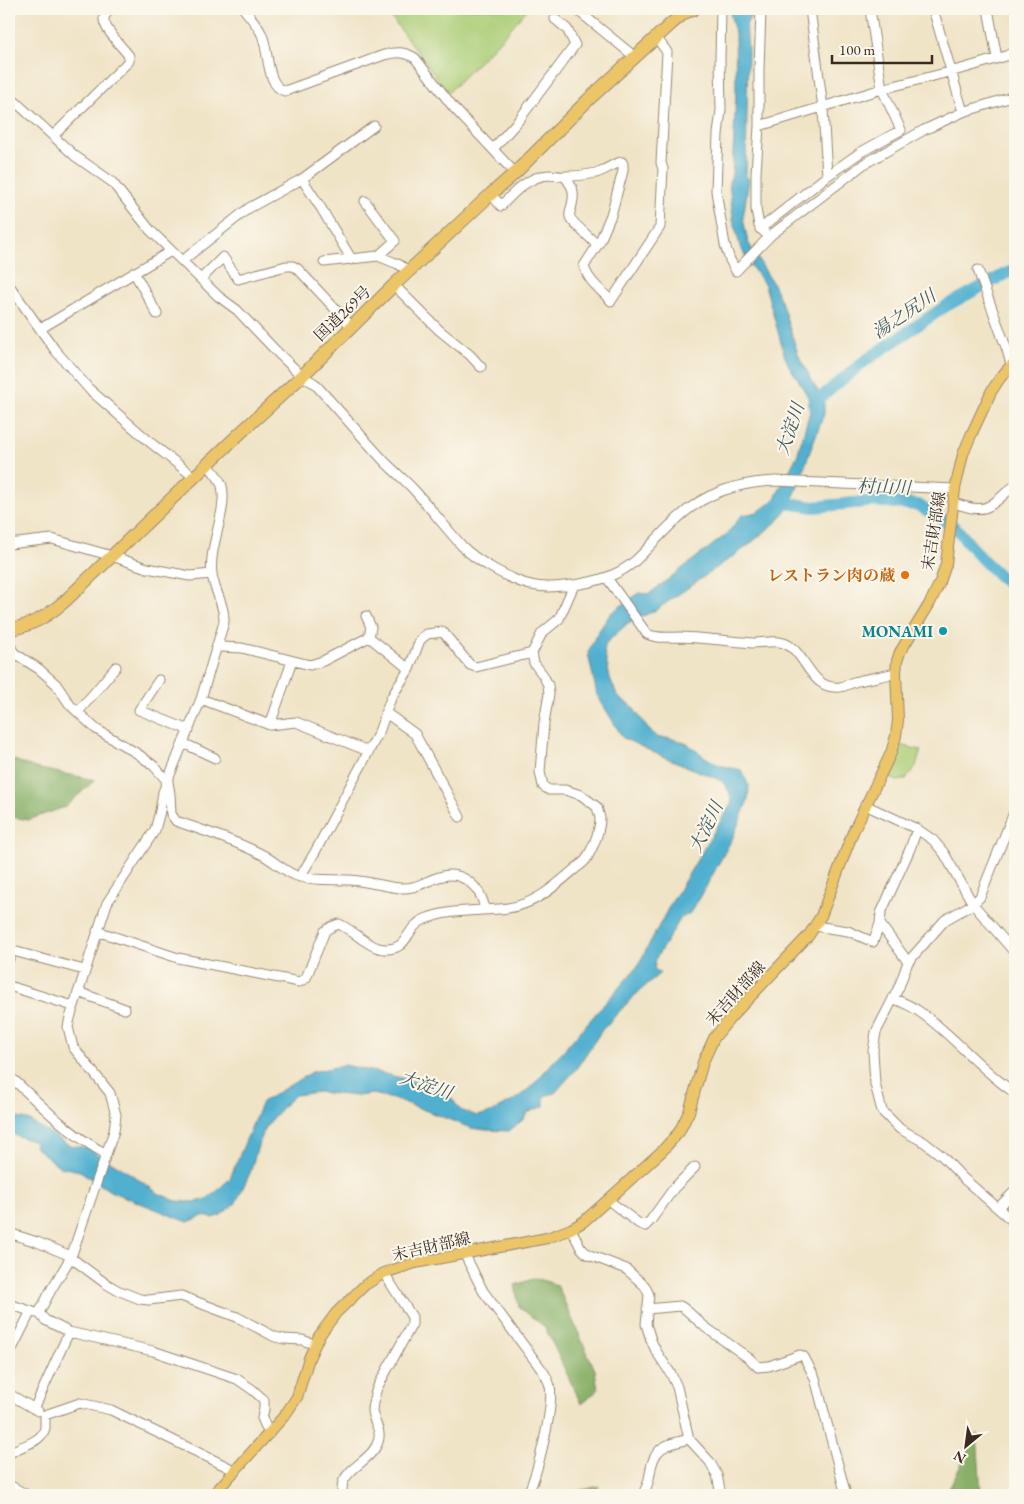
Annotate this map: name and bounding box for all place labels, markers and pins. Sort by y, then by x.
place label: レストラン肉の蔵 [767,565,895,586]
marker: レストラン肉の蔵 [899,569,911,581]
place label: MONAMI [861,621,933,642]
marker: MONAMI [937,625,949,637]

